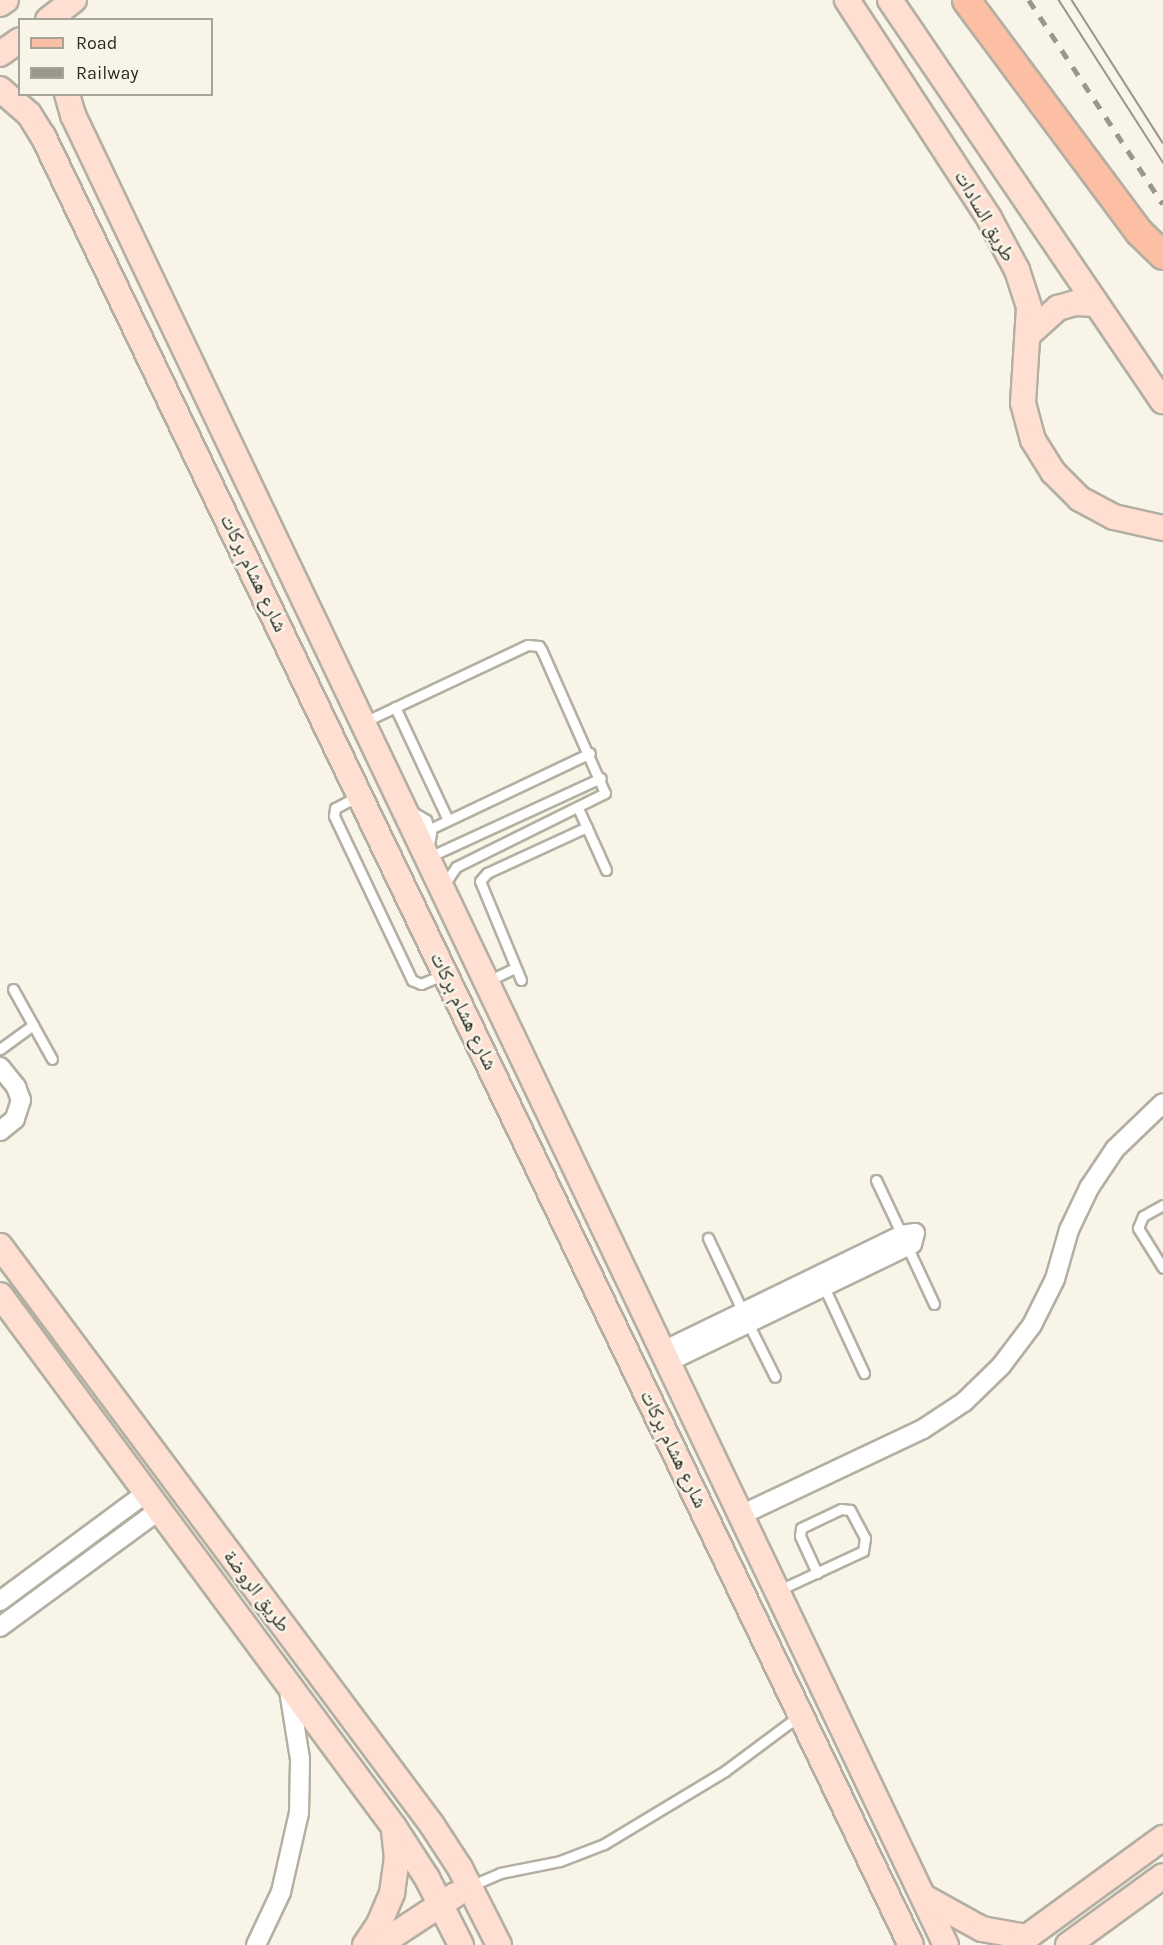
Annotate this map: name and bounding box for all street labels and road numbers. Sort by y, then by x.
street label: طريق السادات [949,166,1021,266]
street label: شارع هشام بركات [215,510,293,636]
street label: شارع هشام بركات [425,948,503,1074]
street label: شارع هشام بركات [635,1386,713,1512]
street label: طريق الروضة [218,1545,296,1637]

